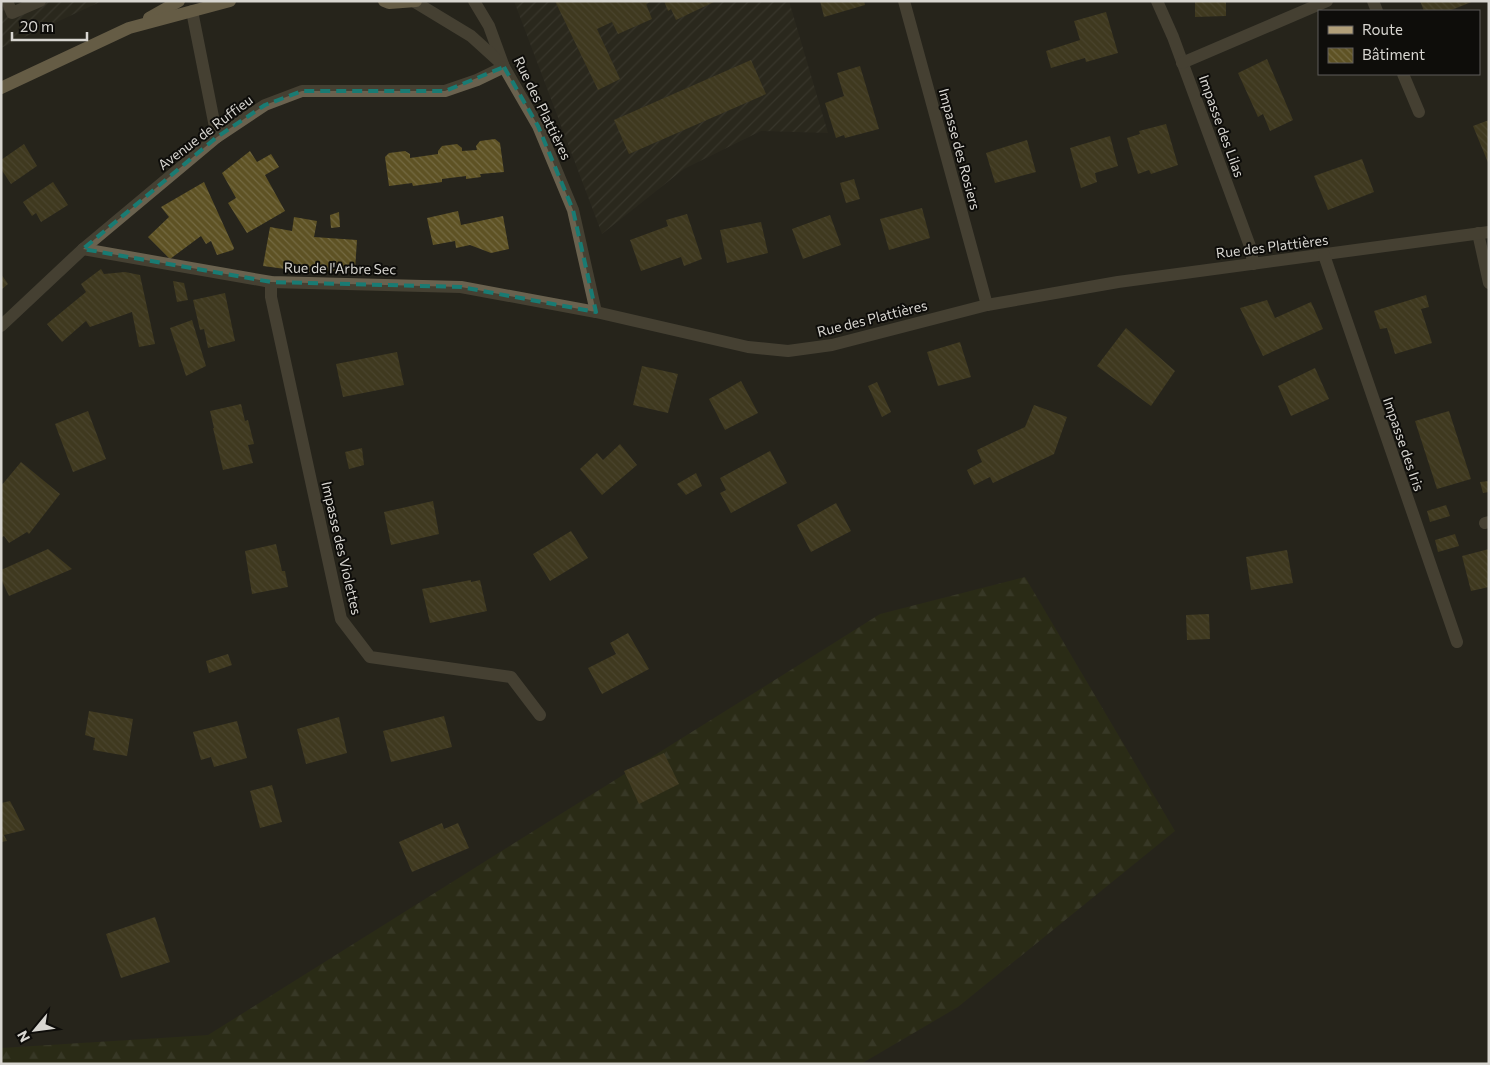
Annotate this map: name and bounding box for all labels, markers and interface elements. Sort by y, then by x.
scale bar [12,10,88,42]
legend [1318,10,1480,75]
text: 20 m [20,17,54,35]
text: Route [1362,20,1403,38]
text: Bâtiment [1362,45,1425,63]
street label: Rue des Plattières [511,54,575,162]
street label: Impasse des Lilas [1196,72,1248,180]
street label: Impasse des Rosiers [936,86,984,212]
street label: Avenue de Ruffieu [154,91,256,173]
street label: Rue des Plattières [1215,231,1329,261]
street label: Rue de l'Arbre Sec [284,259,396,277]
street label: Rue des Plattières [815,296,929,340]
street label: Impasse des Iris [1380,395,1428,493]
street label: Impasse des Violettes [318,480,366,616]
north arrow [10,1005,60,1055]
text: N [13,1028,33,1045]

